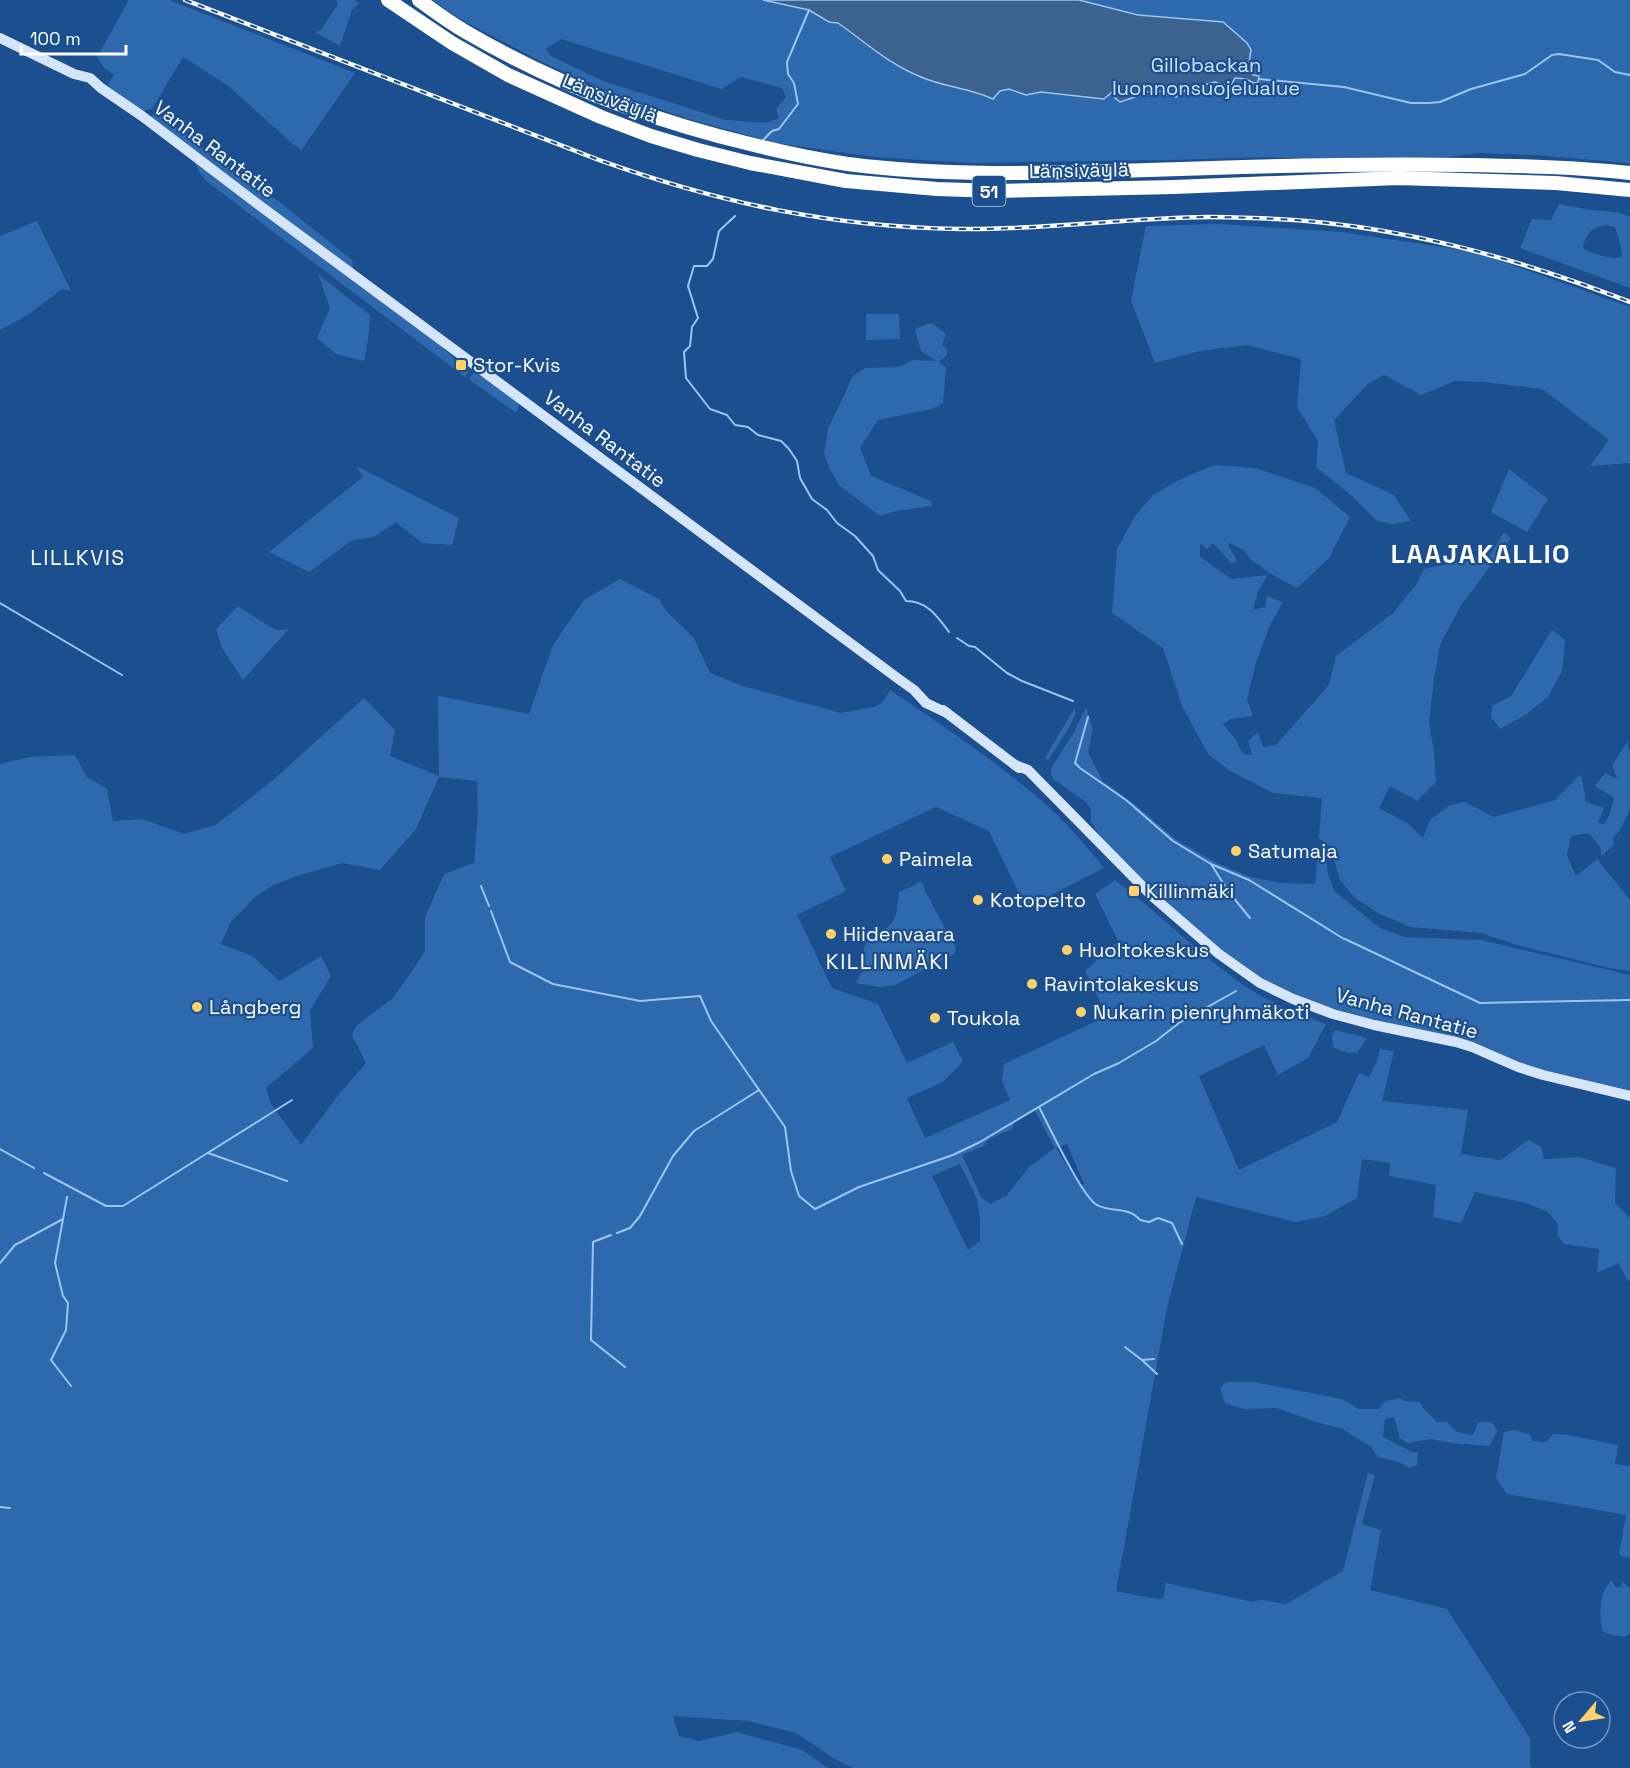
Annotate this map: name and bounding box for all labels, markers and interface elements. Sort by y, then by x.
scale bar [21,18,126,56]
text: 100 m [30,27,81,50]
park label: Gillobackan luonnonsuojelualue [1112,52,1300,101]
street label: Länsiväylä [559,67,661,129]
street label: Vanha Rantatie [149,95,281,203]
street label: Länsiväylä [1029,156,1129,184]
road number: 51 [972,176,1006,206]
place label: Stor-Kvis [473,352,561,378]
marker: Stor-Kvis [454,358,468,372]
street label: Vanha Rantatie [539,385,671,493]
district label: LAAJAKALLIO [1391,537,1571,571]
district label: LILLKVIS [30,544,126,571]
place label: Satumaja [1248,838,1338,864]
marker: Satumaja [1229,844,1243,858]
place label: Paimela [899,846,973,872]
marker: Paimela [880,852,894,866]
place label: Killinmäki [1146,878,1234,904]
marker: Killinmäki [1127,884,1141,898]
place label: Kotopelto [990,887,1086,913]
marker: Kotopelto [971,893,985,907]
place label: Hiidenvaara [843,921,955,947]
marker: Hiidenvaara [824,927,838,941]
place label: Huoltokeskus [1079,937,1209,963]
marker: Huoltokeskus [1060,943,1074,957]
district label: KILLINMÄKI [826,948,950,975]
place label: Ravintolakeskus [1044,971,1199,997]
marker: Ravintolakeskus [1025,977,1039,991]
street label: Vanha Rantatie [1333,982,1481,1044]
place label: Långberg [209,994,301,1020]
place label: Nukarin pienryhmäkoti [1093,999,1309,1025]
marker: Långberg [190,1000,204,1014]
place label: Toukola [947,1005,1020,1031]
marker: Nukarin pienryhmäkoti [1074,1005,1088,1019]
marker: Toukola [928,1011,942,1025]
north arrow [1552,1690,1612,1750]
text: N [1558,1717,1581,1737]

